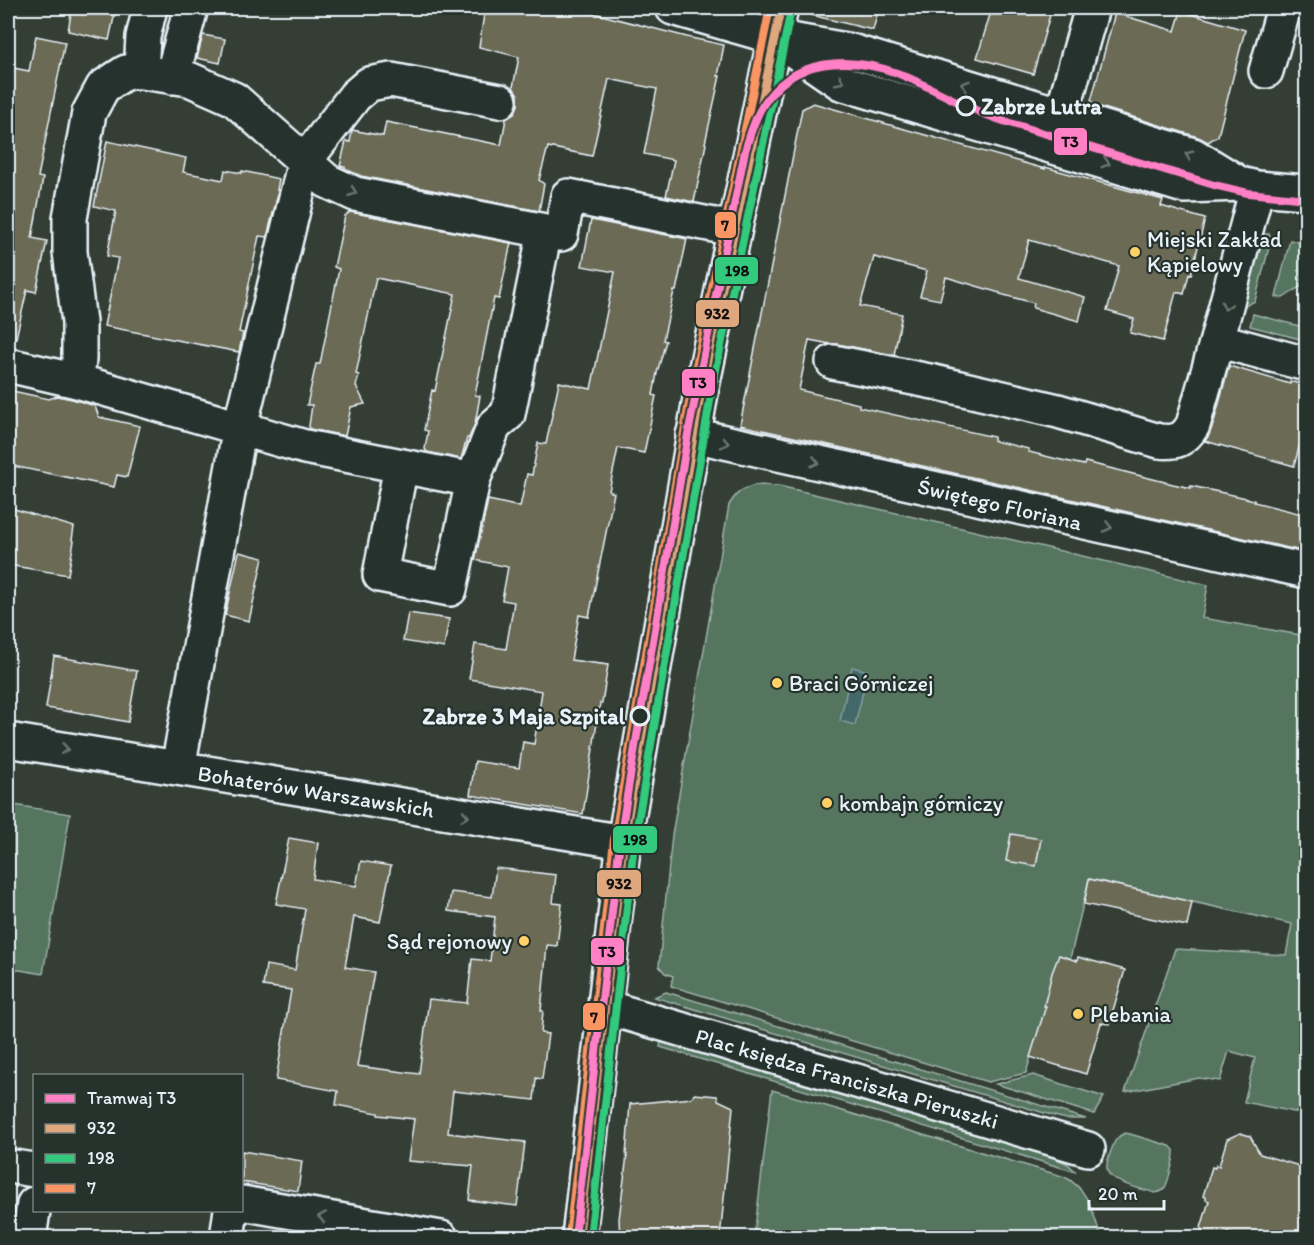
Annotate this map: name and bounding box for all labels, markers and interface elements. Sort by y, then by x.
one-way arrow [834,73,845,85]
one-way arrow [960,80,971,92]
place label: Zabrze Lutra [981,93,1102,120]
marker: Zabrze Lutra [956,96,976,116]
line badge: T3 [1053,127,1088,156]
text: T3 [1060,132,1079,151]
one-way arrow [1185,150,1196,162]
one-way arrow [1100,156,1111,168]
one-way arrow [348,185,358,198]
line badge: 7 [714,211,737,239]
text: 7 [720,216,729,235]
place label: Miejski Zakład Kąpielowy [1147,226,1282,278]
marker: Miejski Zakład Kąpielowy [1128,245,1142,259]
line badge: 198 [714,256,759,285]
text: 198 [725,261,750,280]
line badge: 932 [695,299,740,328]
one-way arrow [1220,301,1233,311]
text: 932 [704,304,730,323]
line badge: T3 [681,368,716,397]
text: T3 [688,373,707,392]
one-way arrow [720,435,730,448]
one-way arrow [809,455,819,468]
street label: Świętego Floriana [915,472,1085,537]
one-way arrow [1102,520,1112,533]
place label: Braci Górniczej [789,670,933,697]
marker: Braci Górniczej [770,676,784,690]
place label: Zabrze 3 Maja Szpital [423,703,626,730]
marker: Zabrze 3 Maja Szpital [630,706,650,726]
one-way arrow [61,743,70,755]
street label: Bohaterów Warszawskich [196,759,436,824]
place label: kombajn górniczy [839,790,1004,817]
marker: kombajn górniczy [820,796,834,810]
one-way arrow [460,809,469,821]
line badge: 198 [612,825,658,854]
text: 198 [623,830,648,849]
line badge: 932 [596,869,642,898]
text: 932 [606,874,632,893]
place label: Sąd rejonowy [387,928,513,955]
marker: Sąd rejonowy [517,934,531,948]
line badge: T3 [590,937,625,966]
text: T3 [597,942,616,961]
place label: Plebania [1090,1001,1172,1028]
line badge: 7 [582,1002,606,1031]
marker: Plebania [1071,1007,1085,1021]
text: 7 [589,1008,598,1027]
street label: Plac księdza Franciszka Pieruszki [692,1022,1001,1135]
legend [33,1074,243,1212]
text: Tramwaj T3 [87,1087,177,1109]
text: 932 [87,1117,116,1139]
text: 198 [87,1147,115,1169]
scale bar [1089,1173,1164,1211]
text: 7 [87,1177,96,1199]
text: 20 m [1098,1183,1138,1205]
one-way arrow [317,1211,327,1224]

